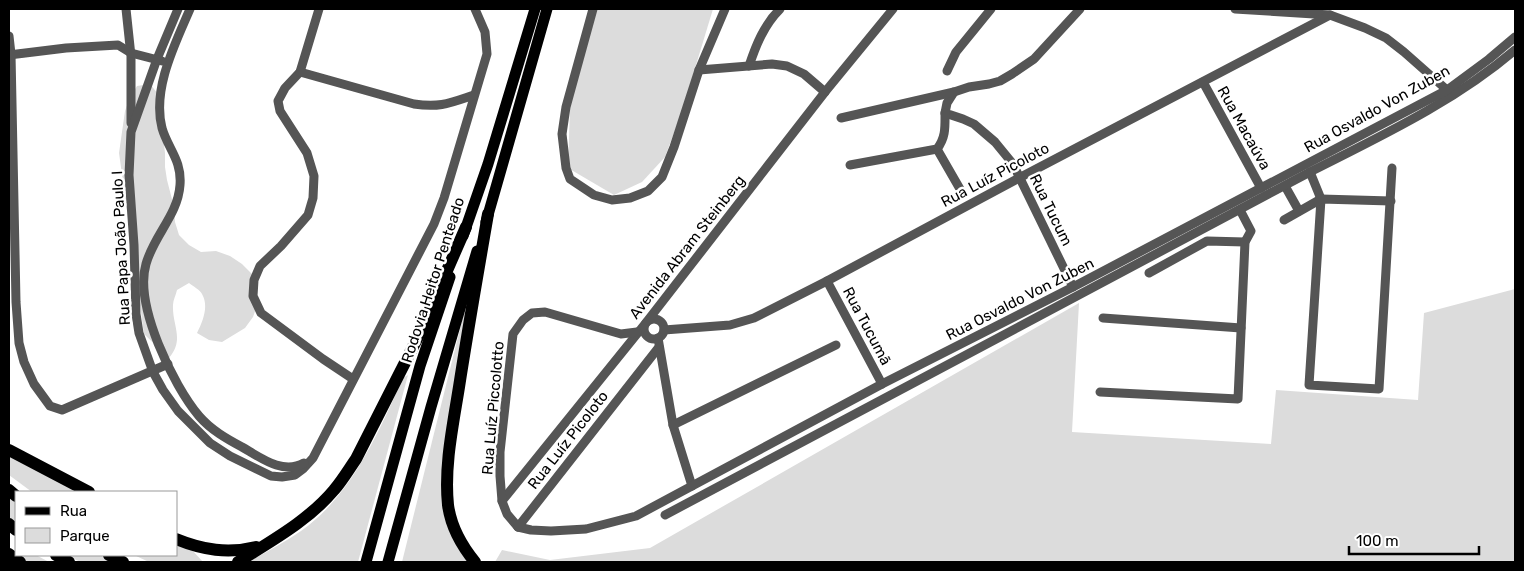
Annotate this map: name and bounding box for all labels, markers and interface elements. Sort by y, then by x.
street label: Rua Osvaldo Von Zuben [1301,61,1453,157]
street label: Rua Macaúva [1214,83,1274,173]
street label: Rua Luíz Picoloto [938,139,1052,211]
street label: Rua Papa João Paulo I [108,170,134,326]
street label: Rua Tucum [1026,171,1076,249]
street label: Avenida Abram Steinberg [625,172,749,322]
street label: Rodovia Heitor Penteado [398,195,468,365]
street label: Rua Osvaldo Von Zuben [943,254,1097,344]
street label: Rua Tucumã [839,284,895,368]
street label: Rua Luíz Piccolotto [478,341,508,475]
street label: Rua Luíz Picoloto [524,387,612,493]
legend [15,491,178,556]
text: Rua [60,502,87,520]
scale bar [1349,524,1479,556]
text: Parque [60,527,110,545]
text: 100 m [1356,532,1398,550]

